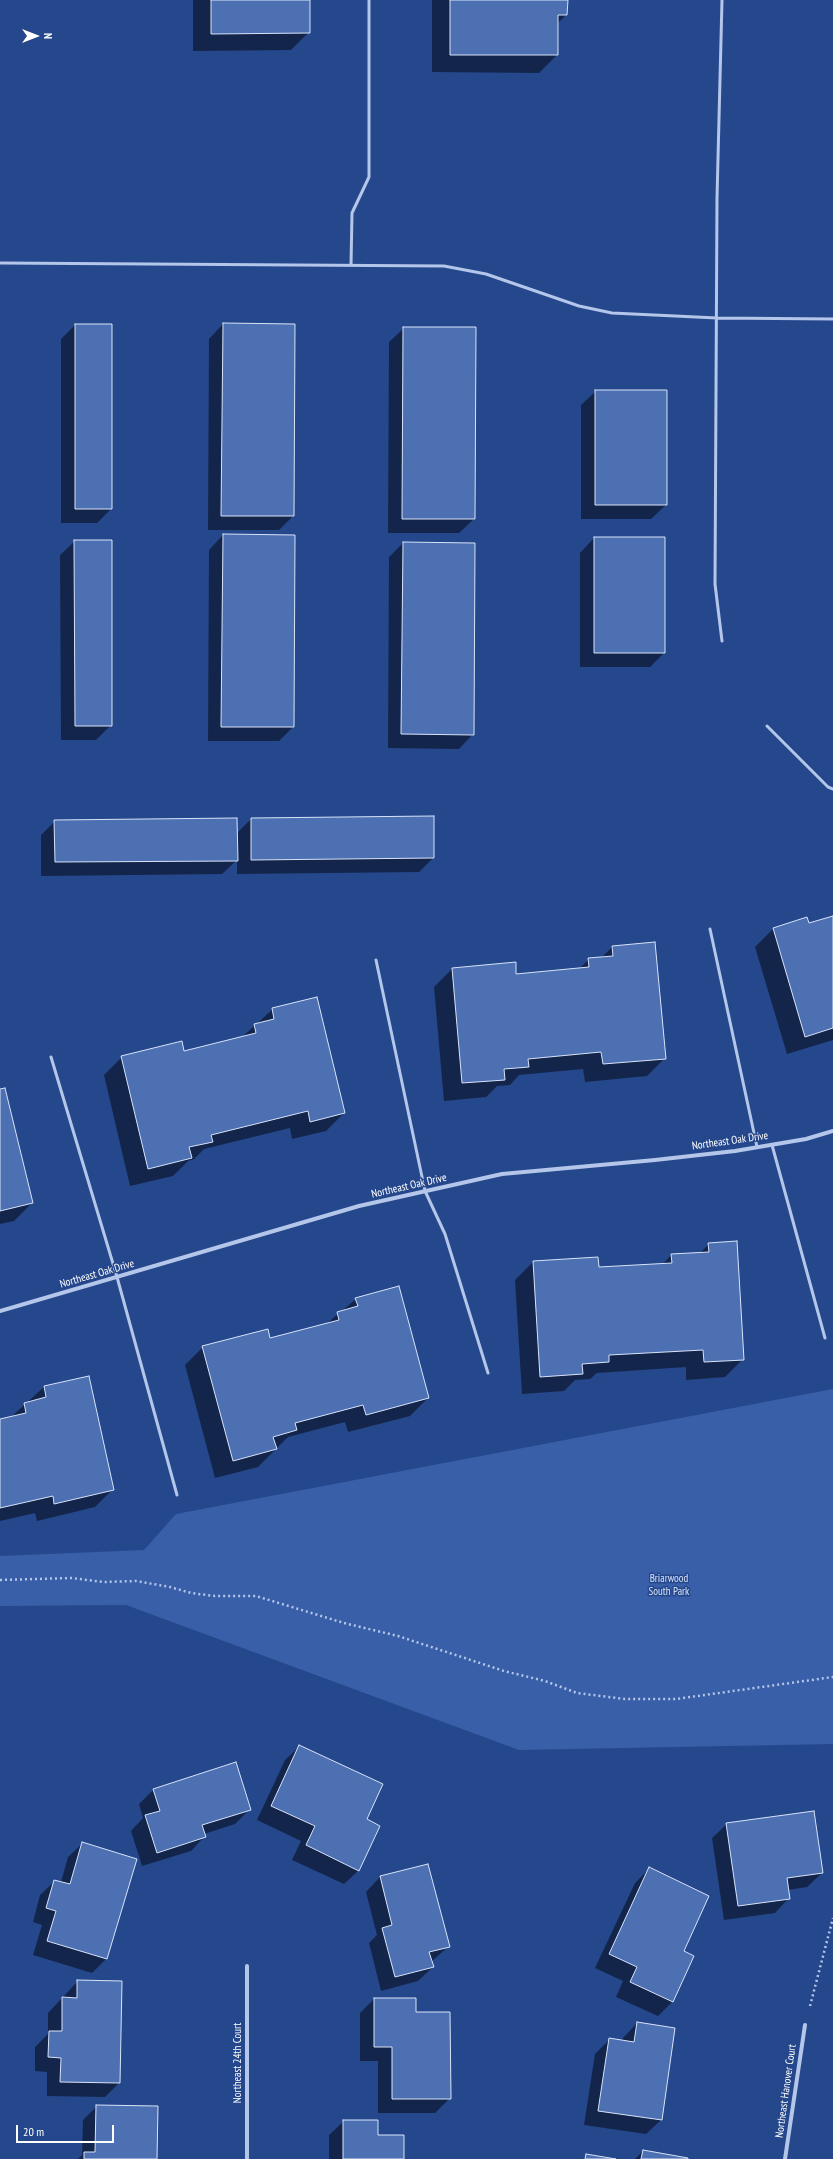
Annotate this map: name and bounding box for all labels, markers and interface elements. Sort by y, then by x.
north arrow [16,16,56,56]
text: N [41,33,55,39]
street label: Northeast Oak Drive [691,1129,769,1153]
street label: Northeast Oak Drive [370,1171,448,1201]
street label: Northeast Oak Drive [58,1257,136,1291]
park label: Briarwood South Park [649,1572,689,1598]
street label: Northeast 24th Court [231,2023,245,2103]
street label: Northeast Hanover Court [773,2043,799,2139]
scale bar [18,2117,116,2143]
text: 20 m [23,2124,44,2139]

